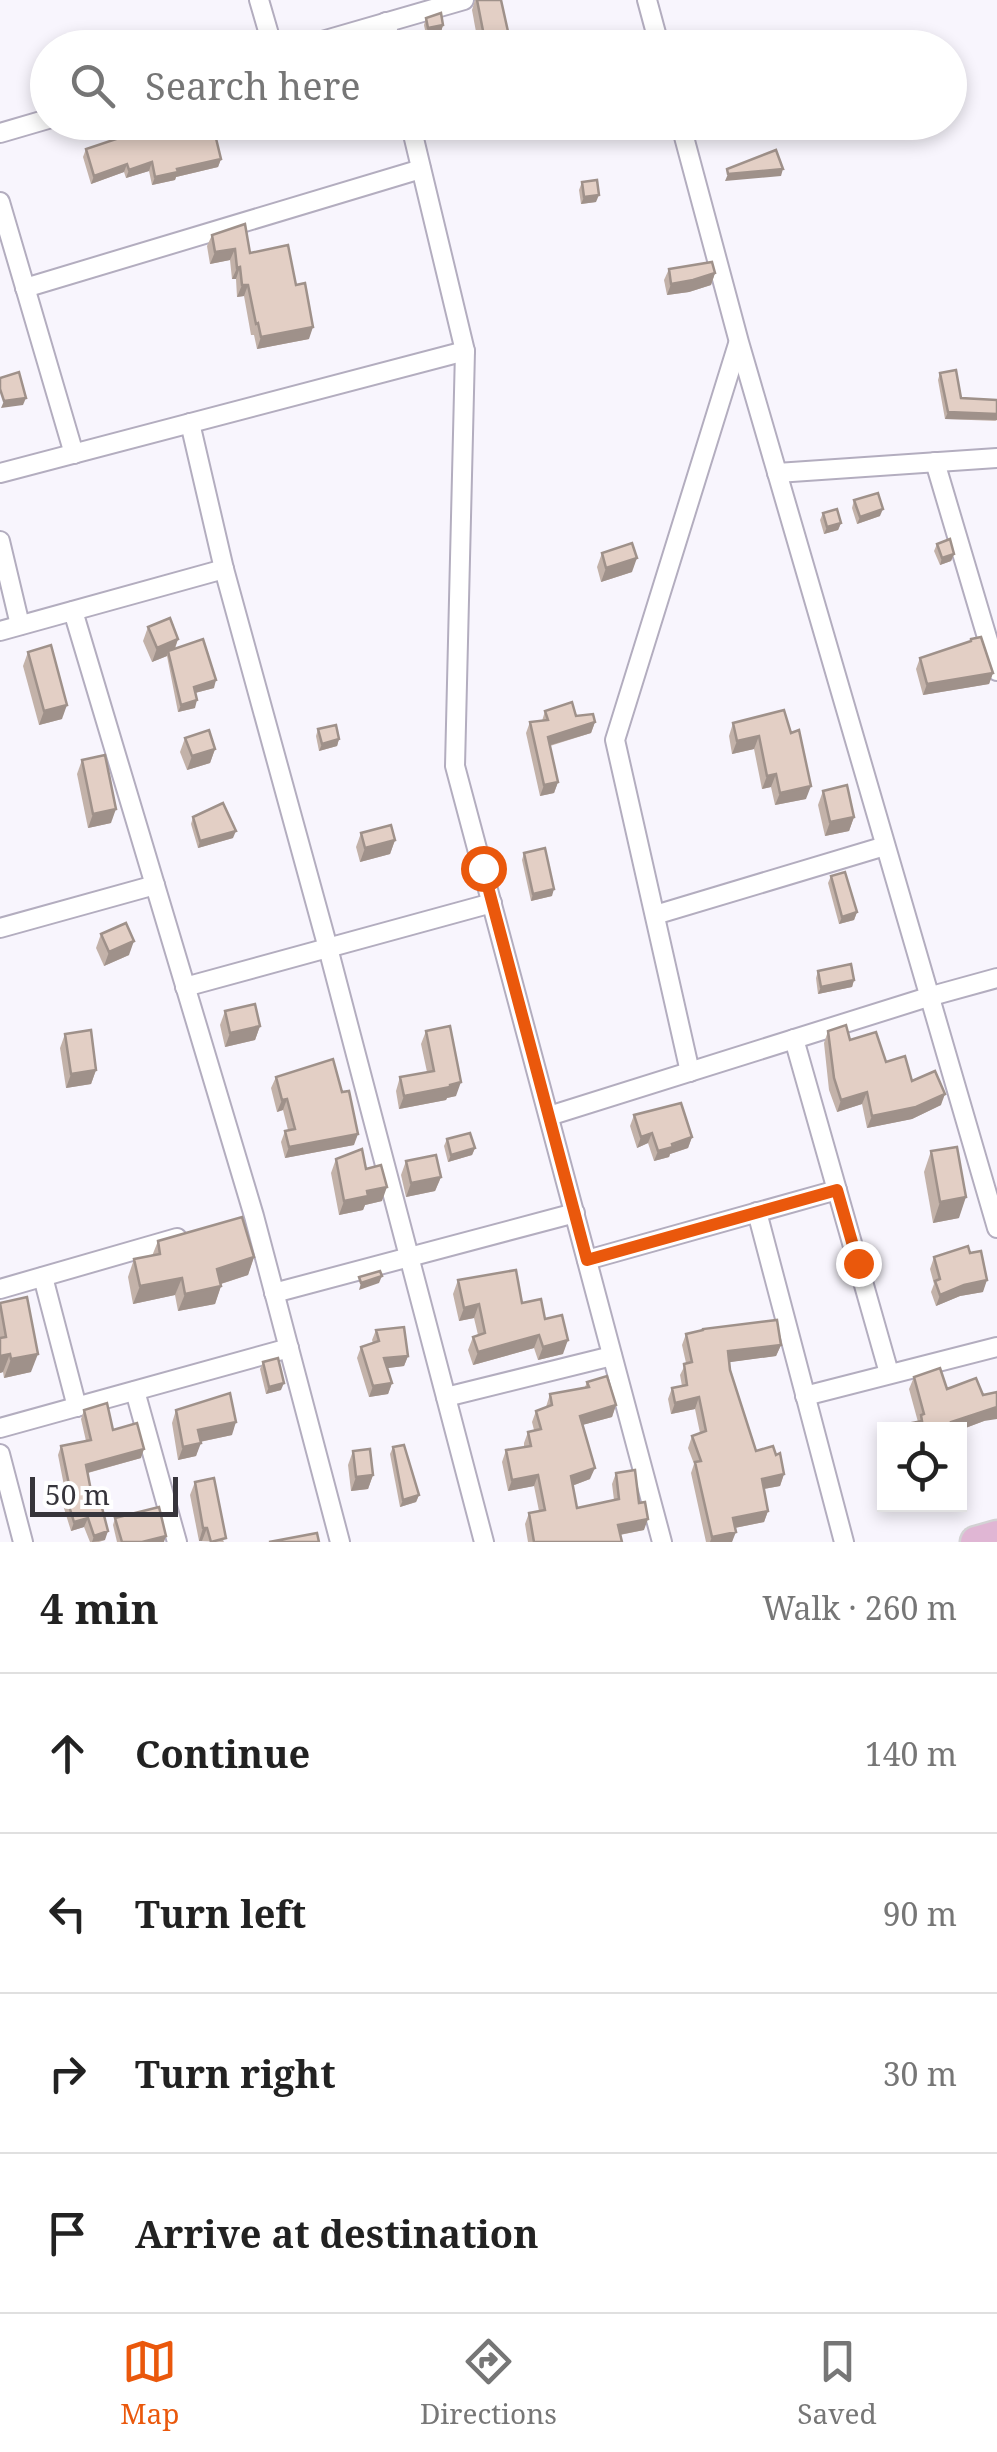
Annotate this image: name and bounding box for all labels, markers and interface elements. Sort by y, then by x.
search box [30,30,967,140]
icon: search [65,58,120,113]
text: Search here [145,59,361,111]
route start [461,846,507,892]
route end [836,1241,882,1287]
map controls [877,1422,967,1512]
button: locate [877,1422,967,1512]
scale bar [30,1472,178,1516]
text: 50 m [45,1475,110,1513]
text: 4 min [40,1579,159,1636]
text: Walk · 260 m [762,1586,957,1629]
icon: ahead [40,1726,95,1781]
text: Continue [135,1727,310,1779]
text: 140 m [865,1732,957,1775]
icon: left [40,1886,95,1941]
text: Turn left [135,1887,306,1939]
text: 90 m [883,1892,957,1935]
icon: right [40,2046,95,2101]
text: Turn right [135,2047,336,2099]
text: 30 m [883,2052,957,2095]
icon: arrive [40,2206,95,2261]
text: Arrive at destination [135,2207,539,2259]
tab: Map [120,2334,179,2432]
tab: Directions [420,2334,557,2432]
tab: Saved [797,2334,877,2432]

